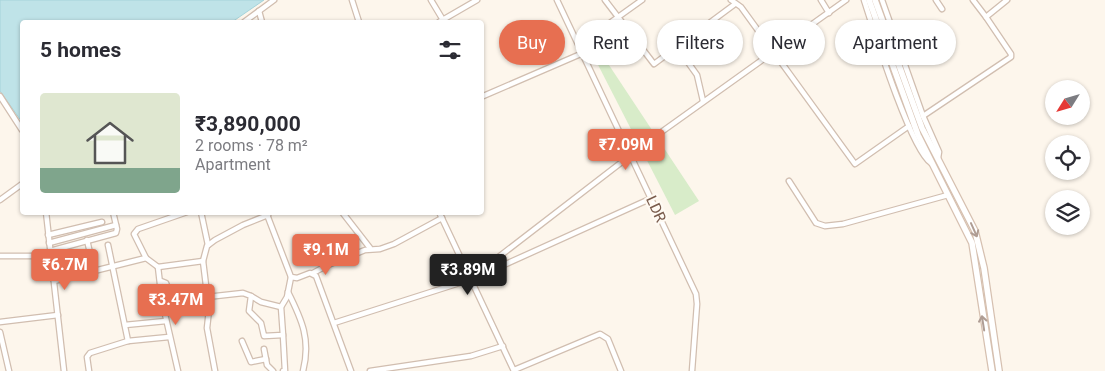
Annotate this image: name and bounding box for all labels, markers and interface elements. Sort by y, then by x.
chip: Buy [499,20,565,65]
chip: Rent [575,20,647,65]
chip: Filters [657,20,743,65]
chip: New [753,20,825,65]
chip: Apartment [835,20,956,65]
icon: filters [436,36,464,64]
text: 5 homes [40,38,121,62]
north arrow [1045,80,1090,125]
map controls [1045,80,1090,235]
text: ₹3,890,000 [195,112,301,136]
icon: home [80,113,140,173]
pin: ₹7.09M [585,128,667,171]
text: ₹7.09M [599,135,653,154]
button: locate [1045,135,1090,180]
text: 2 rooms · 78 m² [195,136,308,155]
text: Apartment [195,155,271,174]
button: layers [1045,190,1090,235]
street label: LDR [642,193,670,225]
one-way arrow [969,222,979,237]
pin: ₹9.1M [291,234,361,276]
text: ₹9.1M [303,240,349,259]
pin: ₹6.7M [30,248,100,291]
pin: ₹3.89M [427,254,509,296]
text: ₹6.7M [42,255,88,274]
text: ₹3.89M [441,260,495,279]
pin: ₹3.47M [135,284,217,326]
text: ₹3.47M [149,290,203,309]
one-way arrow [978,315,988,331]

